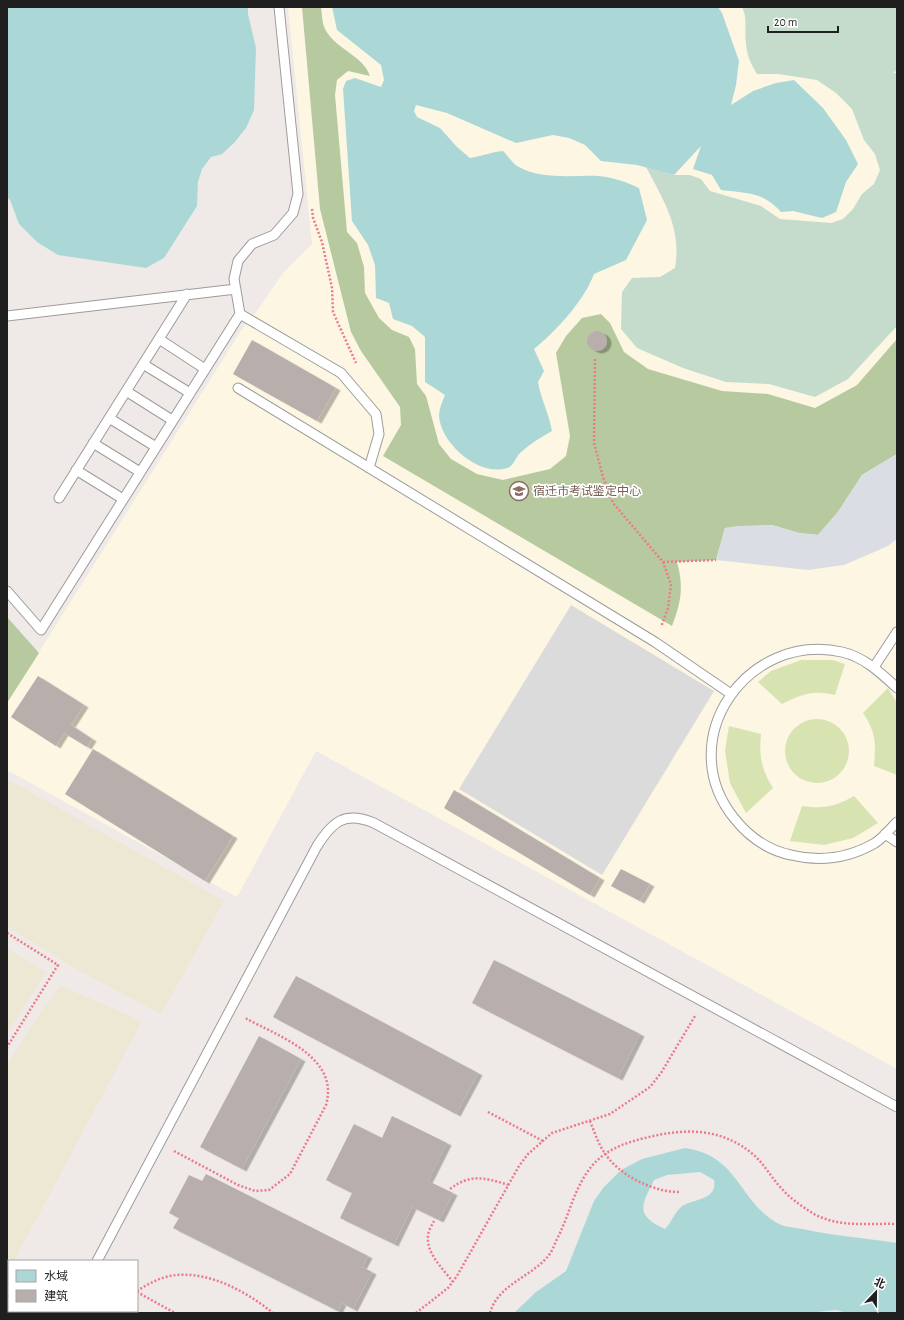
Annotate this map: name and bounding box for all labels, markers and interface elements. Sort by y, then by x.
scale bar [768,8,838,34]
text: 20 m [774,16,797,28]
school or university icon: 宿迁市考试鉴定中心 [508,480,530,502]
place label: 宿迁市考试鉴定中心 [533,484,641,497]
legend [8,1260,138,1312]
text: 水域 [44,1270,68,1282]
north arrow [856,1272,896,1312]
text: 北 [872,1276,887,1290]
text: 建筑 [44,1289,68,1302]

